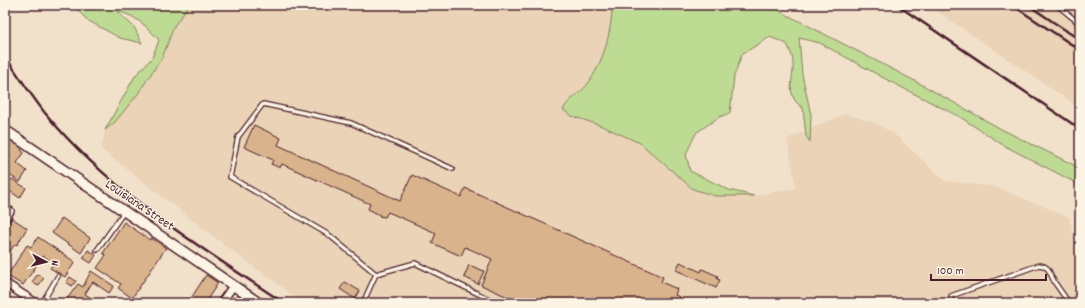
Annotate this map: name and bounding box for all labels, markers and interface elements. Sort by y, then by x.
street label: Louisiana Street [101,176,178,236]
north arrow [26,242,66,282]
scale bar [931,256,1046,282]
text: N [46,259,62,267]
text: 100 m [937,263,964,280]

